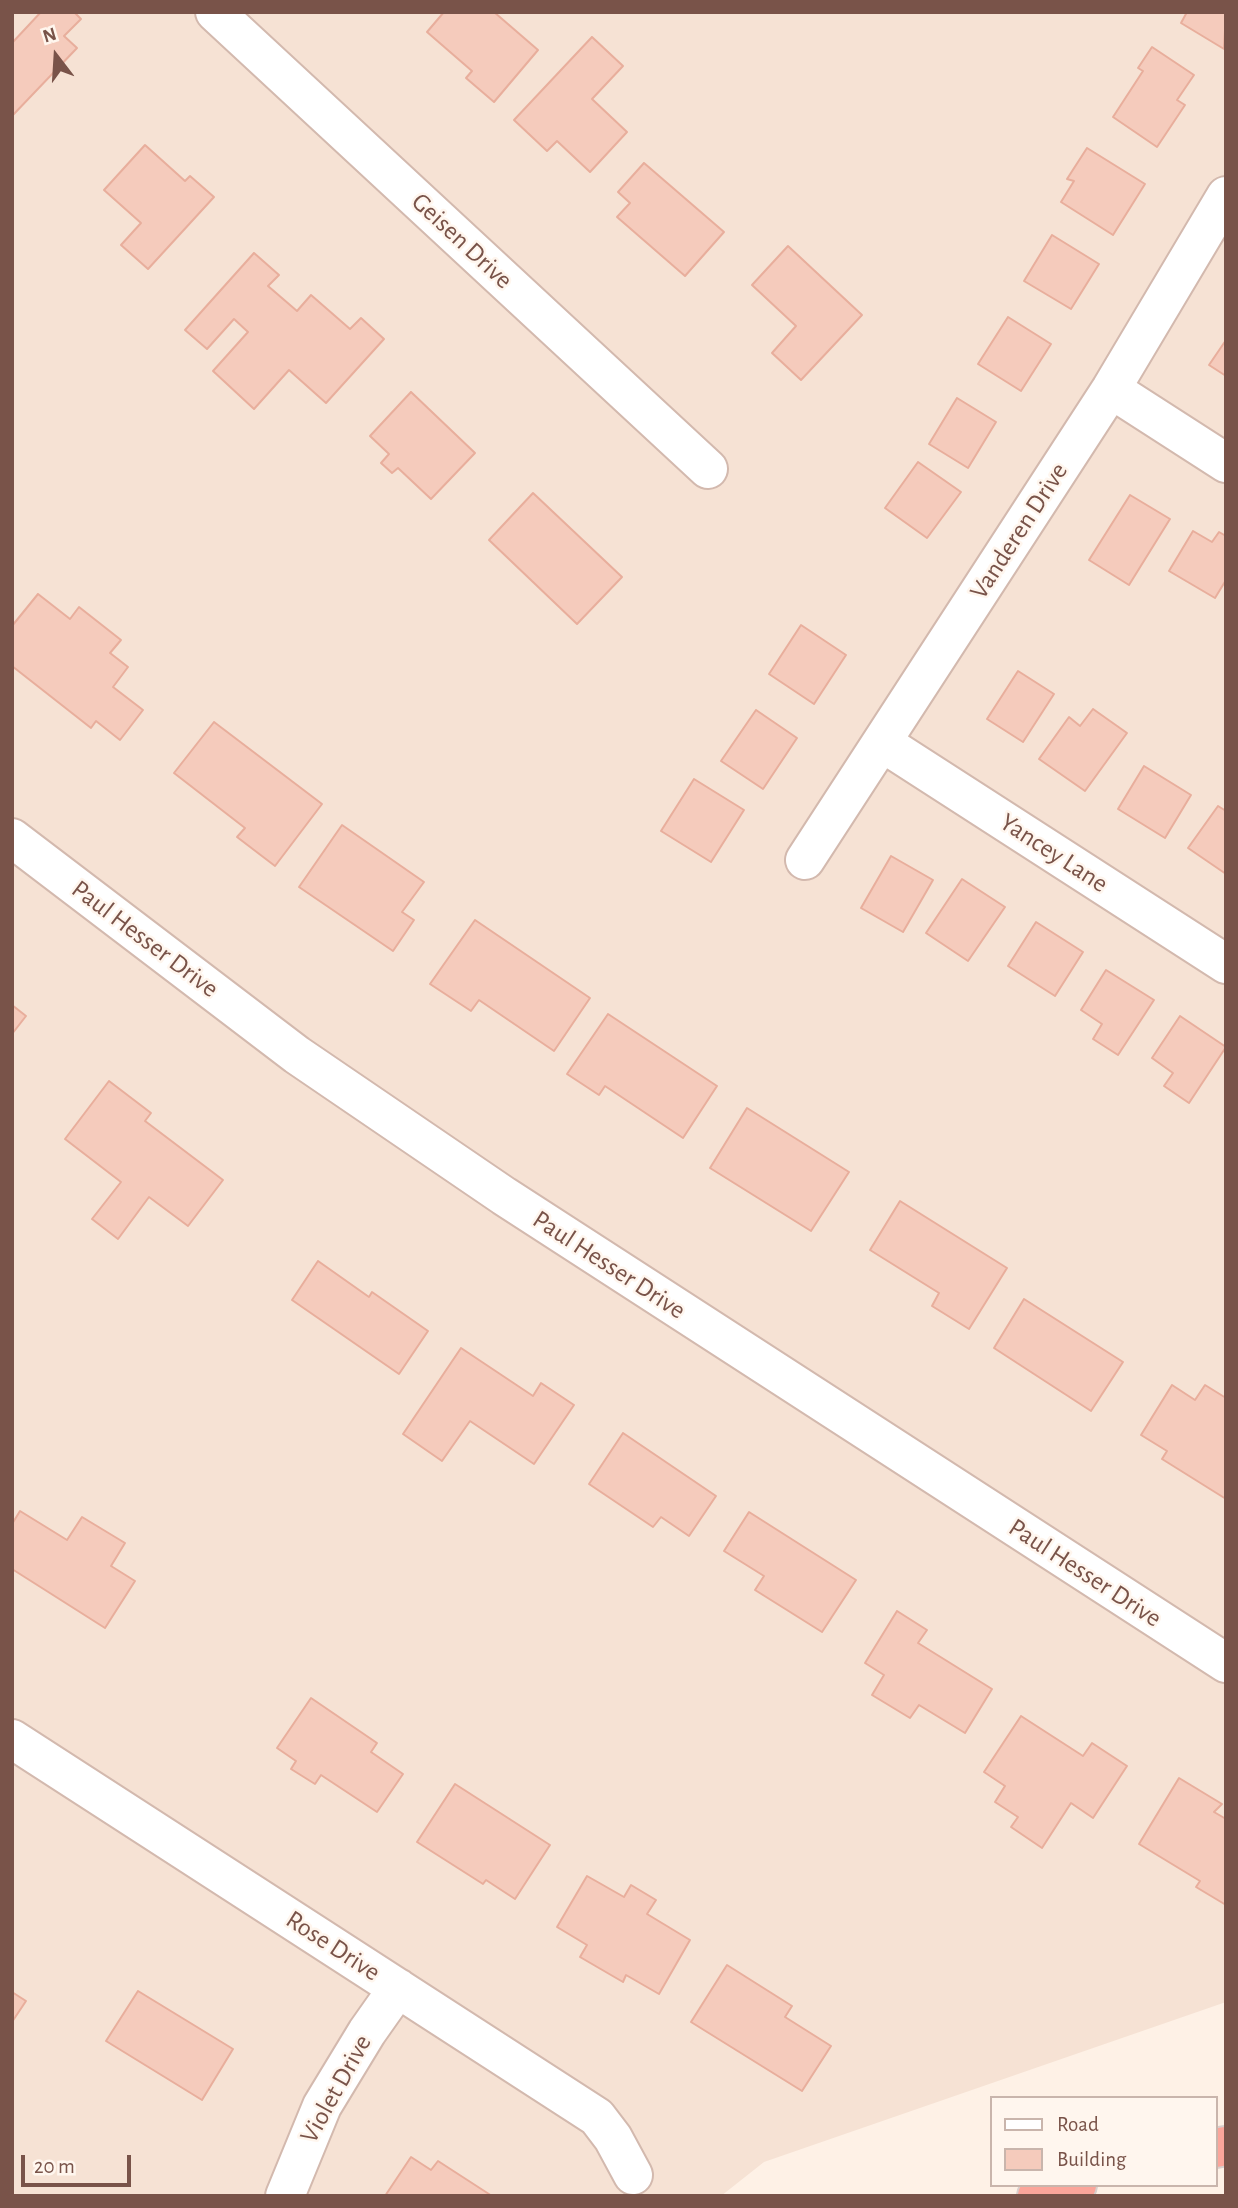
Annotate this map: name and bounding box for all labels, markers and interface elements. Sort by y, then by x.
north arrow [21,21,91,91]
text: N [41,24,59,46]
street label: Geisen Drive [405,186,519,296]
street label: Vanderen Drive [963,457,1075,605]
street label: Yancey Lane [994,807,1114,899]
street label: Paul Hesser Drive [65,874,225,1004]
street label: Paul Hesser Drive [527,1204,691,1326]
street label: Paul Hesser Drive [1003,1512,1167,1634]
street label: Rose Drive [280,1904,386,1988]
street label: Violet Drive [294,2029,378,2149]
legend [990,2096,1217,2187]
text: Road [1057,2114,1099,2135]
scale bar [24,2142,135,2186]
text: Building [1057,2149,1126,2170]
text: 20 m [34,2156,75,2177]

